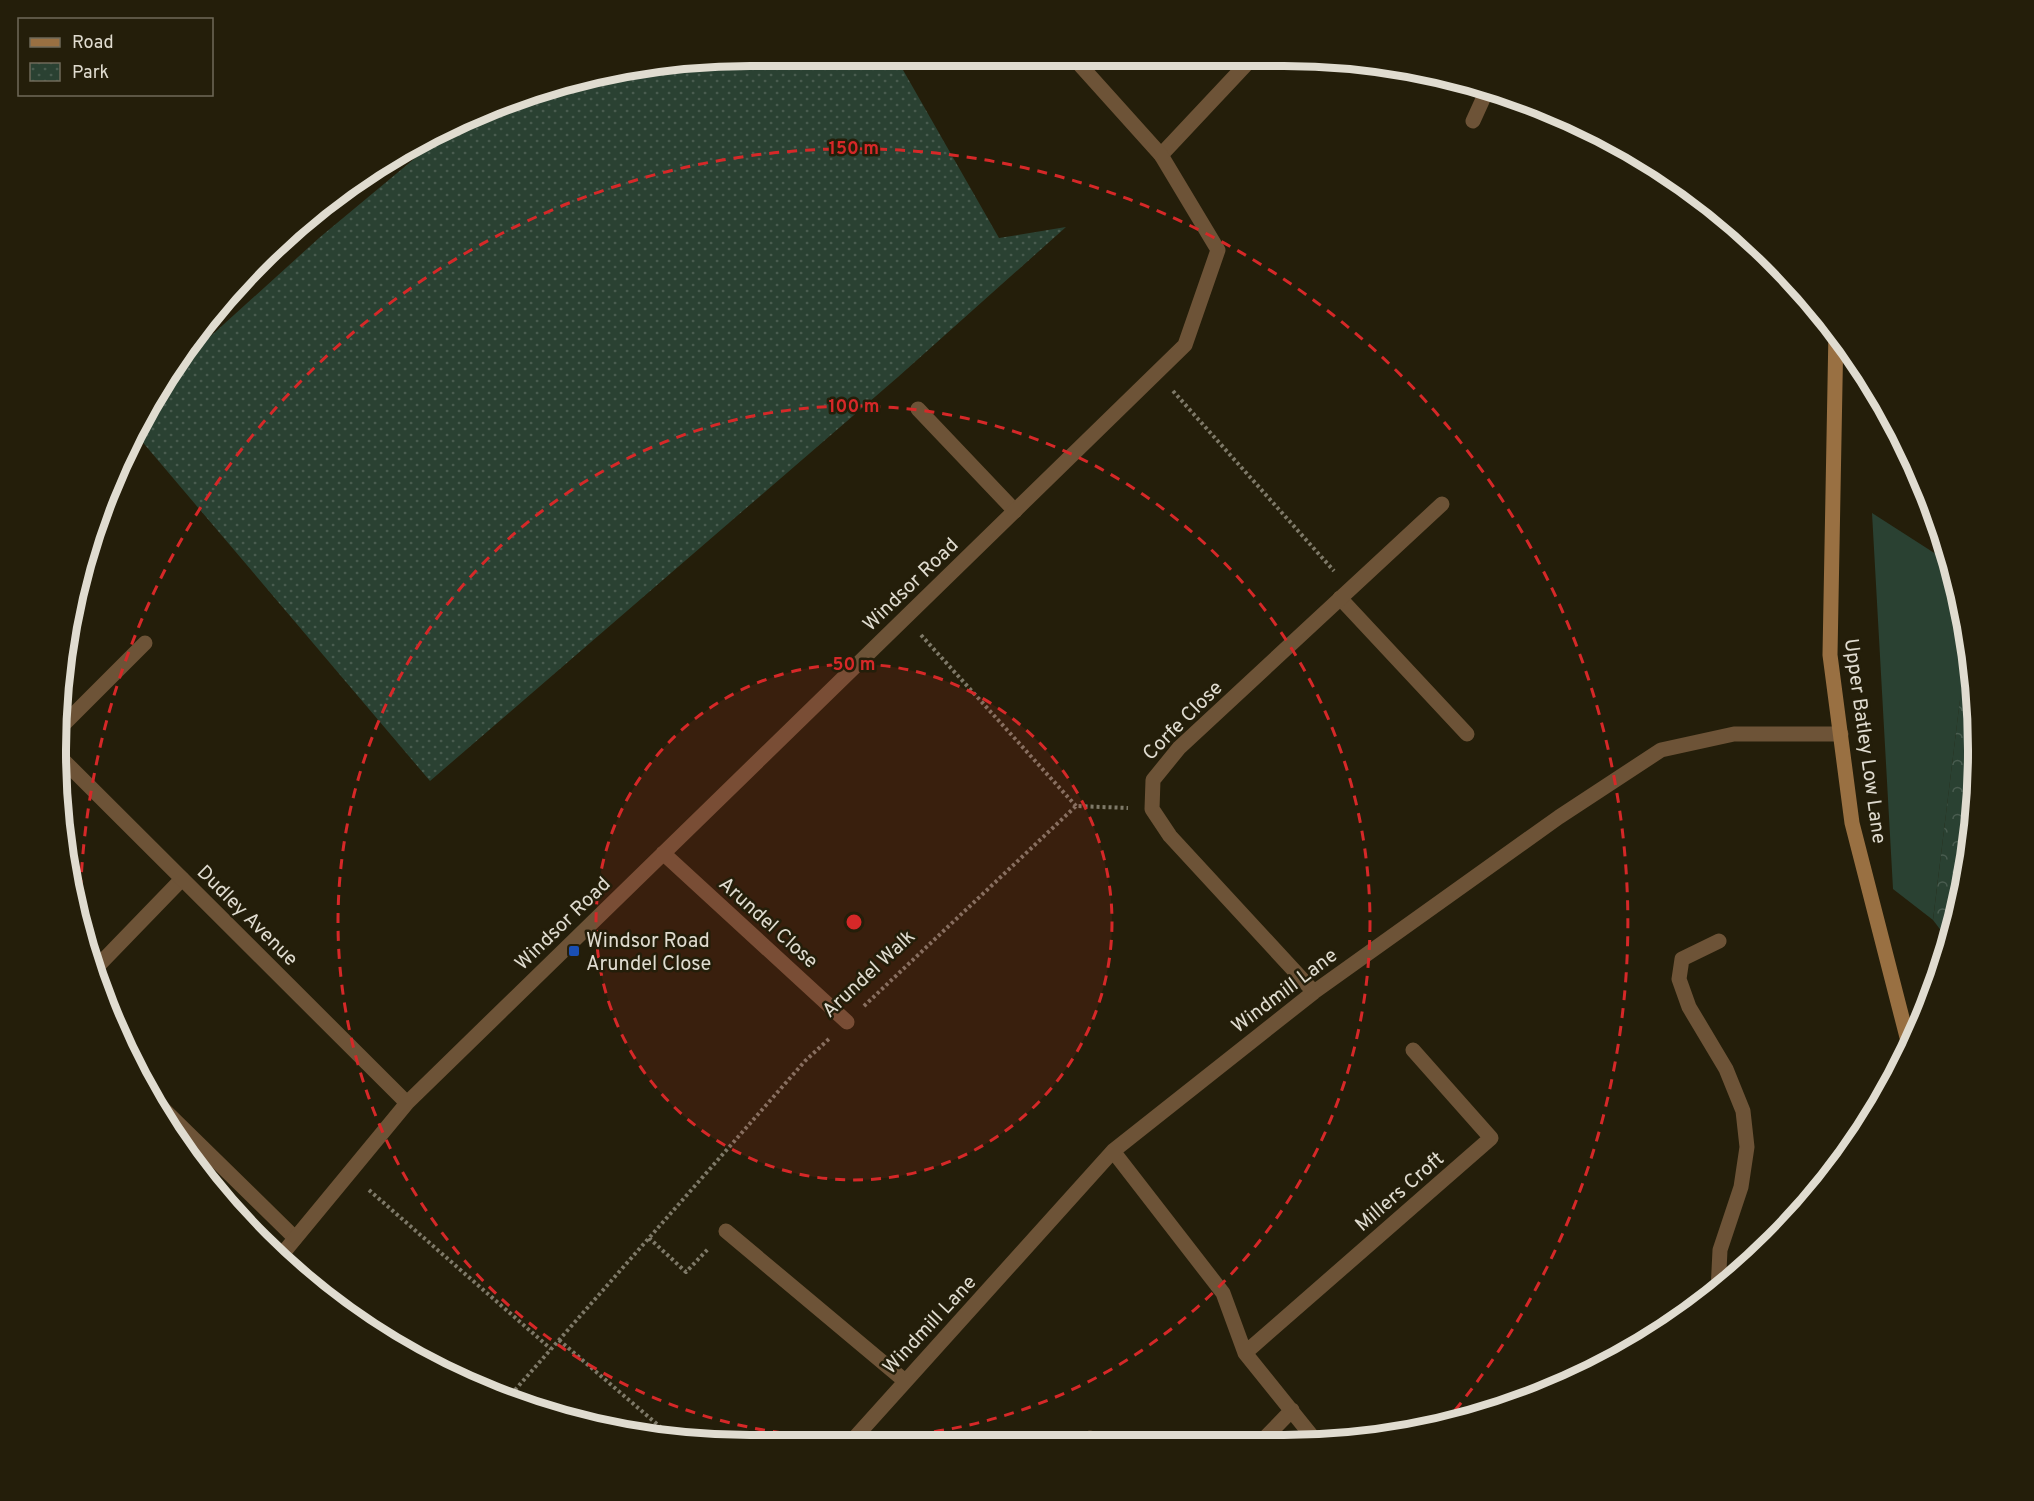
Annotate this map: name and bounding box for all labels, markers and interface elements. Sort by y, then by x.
legend [18,18,213,96]
text: Road [72,32,114,55]
text: Park [72,62,109,85]
text: 150 m [829,138,879,161]
text: 100 m [828,396,880,419]
street label: Windsor Road [858,533,965,638]
street label: Upper Batley Low Lane [1837,637,1891,846]
text: 50 m [832,654,876,677]
street label: Corfe Close [1138,676,1229,767]
street label: Dudley Avenue [190,860,303,973]
street label: Windsor Road [510,872,617,977]
street label: Arundel Close [712,872,823,975]
centre of rings [844,912,864,932]
street label: Arundel Walk [817,925,922,1024]
place label: Windsor Road Arundel Close [586,929,711,978]
street label: Windmill Lane [1227,943,1343,1040]
marker: Windsor Road Arundel Close [567,944,581,958]
street label: Millers Croft [1350,1147,1450,1238]
street label: Windmill Lane [878,1270,983,1380]

